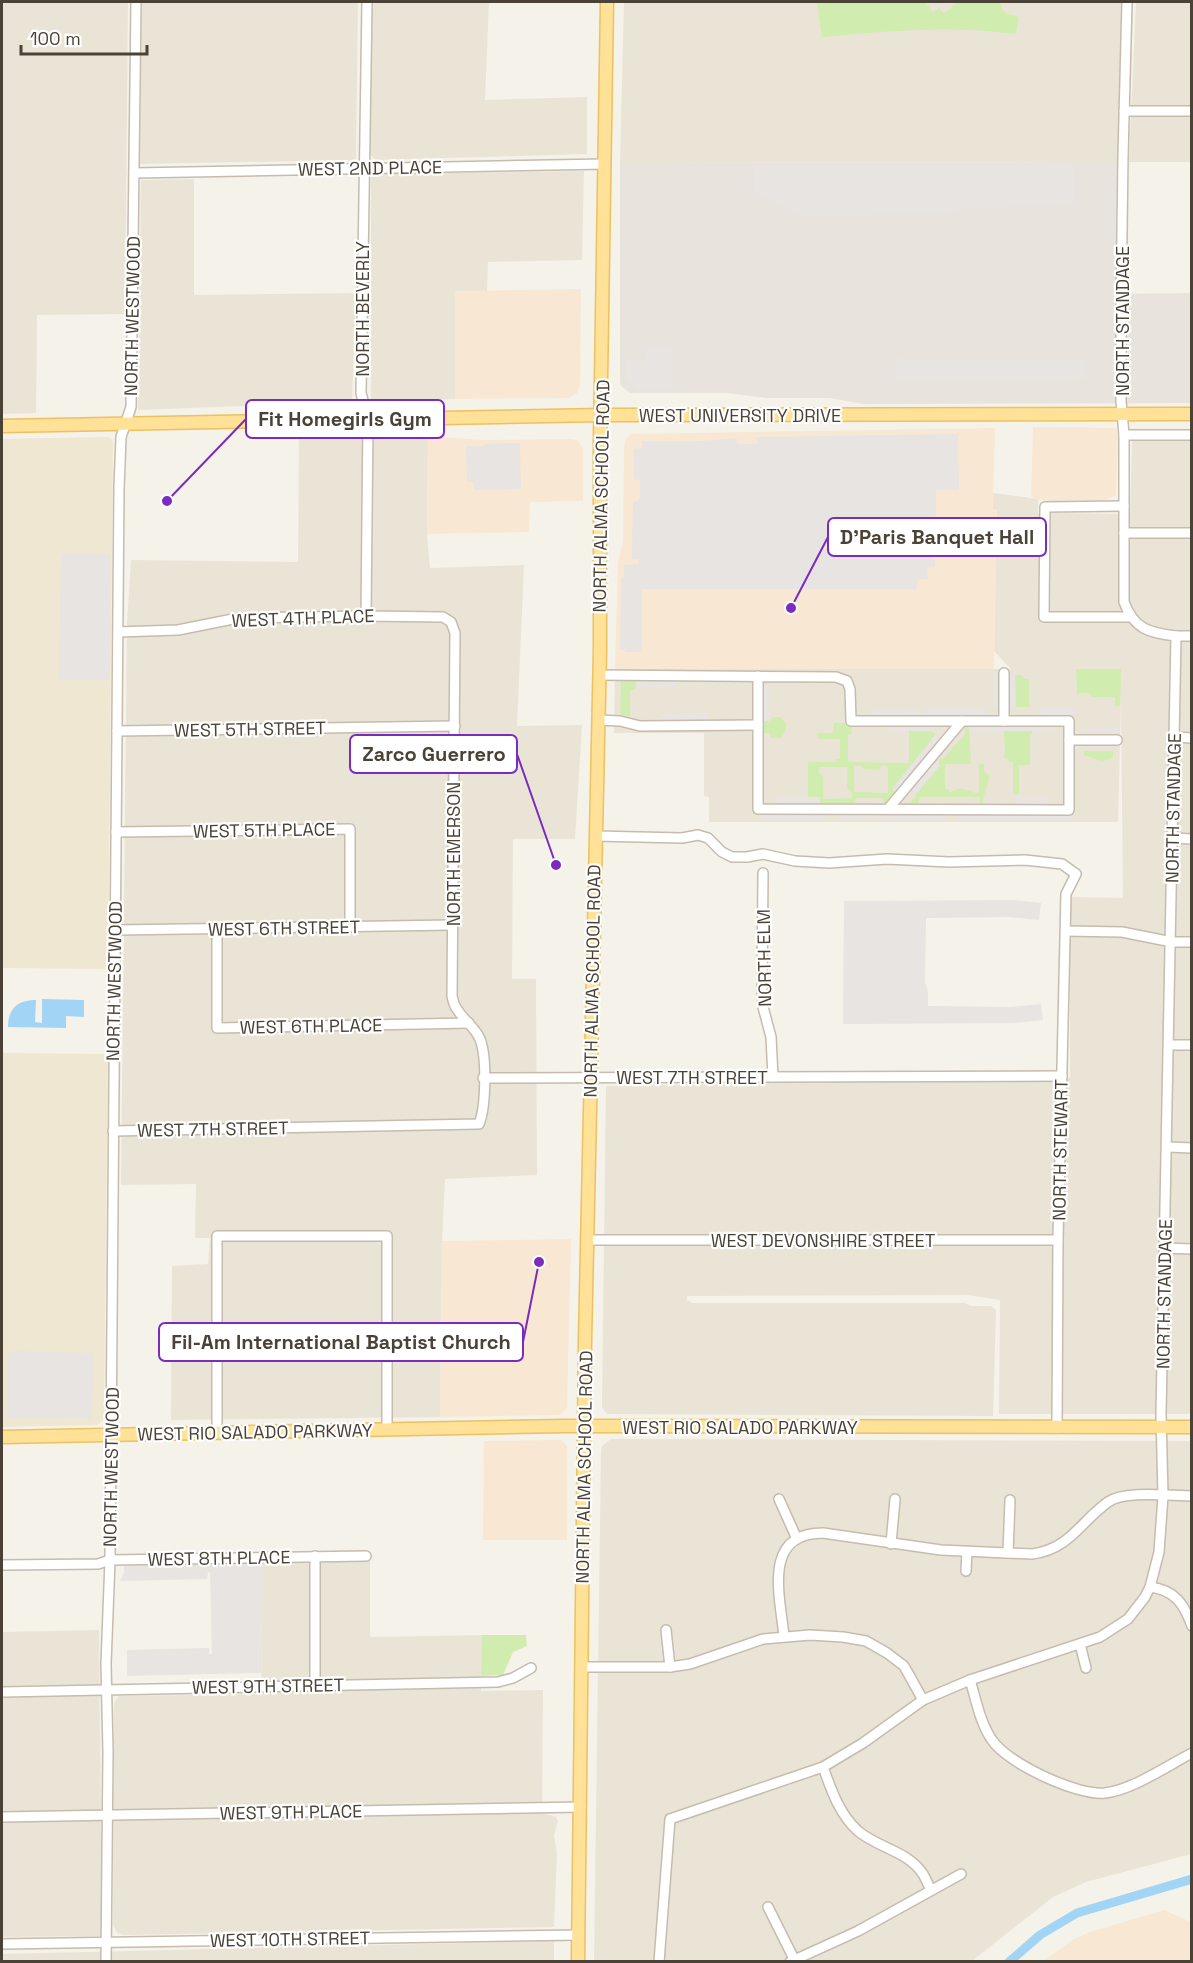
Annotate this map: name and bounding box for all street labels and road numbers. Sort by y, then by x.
street label: WEST 2ND PLACE [298,155,442,181]
street label: NORTH WESTWOOD [119,236,145,396]
street label: NORTH BEVERLY [351,241,374,377]
street label: NORTH STANDAGE [1111,246,1134,396]
street label: NORTH ALMA SCHOOL ROAD [587,379,615,613]
street label: WEST UNIVERSITY DRIVE [639,404,841,427]
street label: WEST 4TH PLACE [231,604,375,632]
street label: WEST 5TH STREET [174,716,327,742]
street label: NORTH STANDAGE [1160,733,1186,883]
street label: NORTH EMERSON [442,782,465,926]
street label: WEST 5TH PLACE [193,817,335,843]
street label: NORTH ALMA SCHOOL ROAD [578,864,606,1098]
street label: NORTH WESTWOOD [101,901,127,1061]
street label: NORTH ELM [752,909,776,1007]
street label: WEST 6TH STREET [208,915,361,941]
street label: WEST 6TH PLACE [239,1013,383,1039]
street label: WEST 7TH STREET [616,1066,768,1089]
street label: NORTH STEWART [1047,1079,1073,1221]
street label: WEST 7TH STREET [137,1116,289,1142]
street label: NORTH STANDAGE [1151,1219,1177,1369]
street label: WEST DEVONSHIRE STREET [711,1229,936,1252]
street label: NORTH ALMA SCHOOL ROAD [570,1350,598,1584]
street label: NORTH WESTWOOD [98,1387,124,1547]
street label: WEST RIO SALADO PARKWAY [622,1416,858,1439]
street label: WEST RIO SALADO PARKWAY [137,1418,373,1446]
street label: WEST 8TH PLACE [147,1545,291,1571]
street label: WEST 9TH STREET [192,1673,345,1699]
street label: WEST 9TH PLACE [219,1799,363,1825]
street label: WEST 10TH STREET [210,1926,371,1952]

